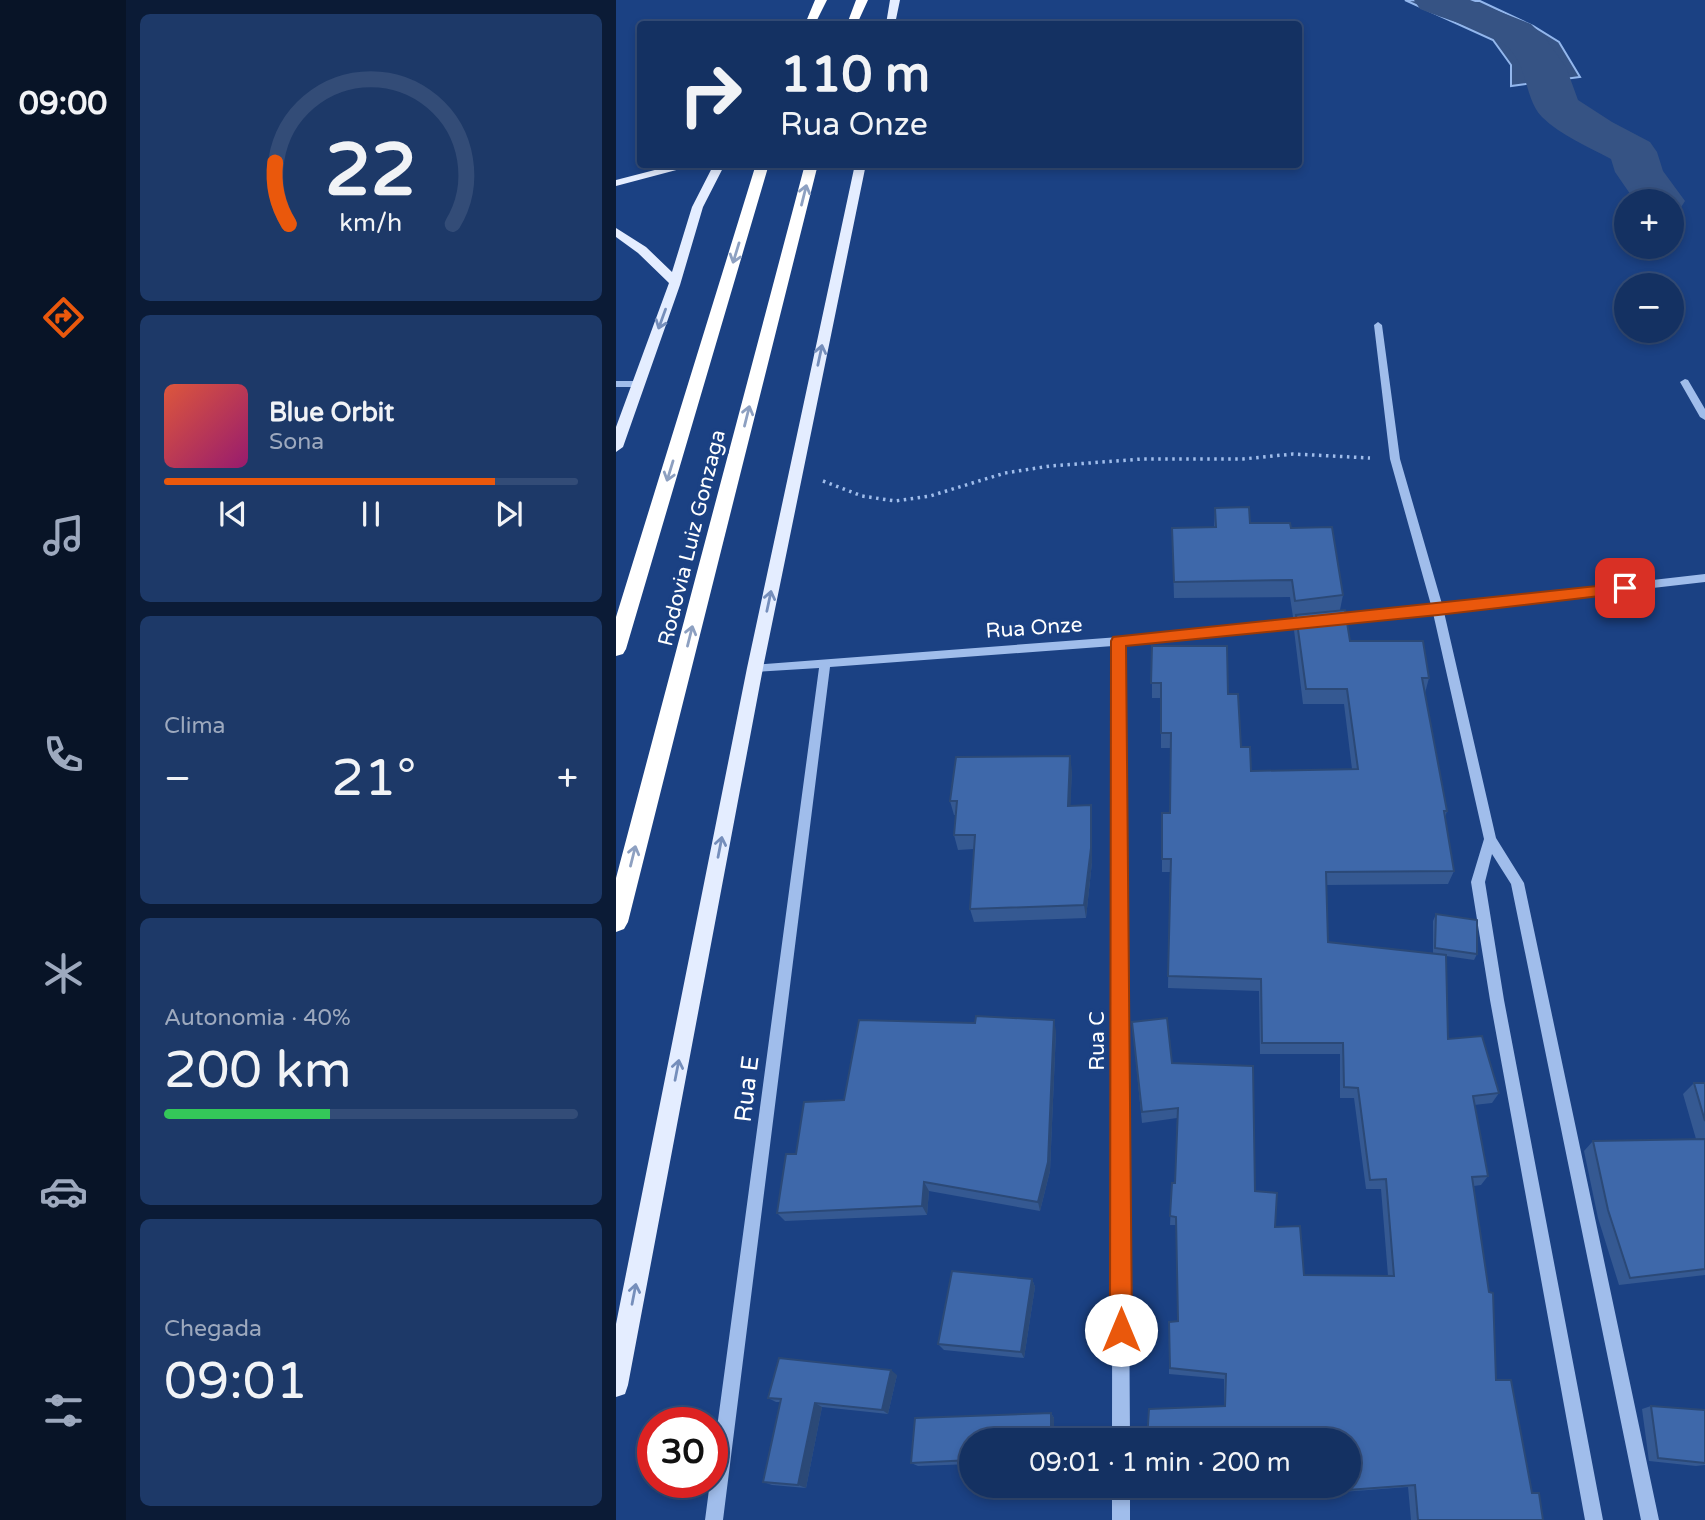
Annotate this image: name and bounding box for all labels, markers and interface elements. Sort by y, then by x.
text: 110 m [780,46,930,105]
icon: right [665,49,756,140]
text: 09:00 [19,85,107,123]
text: Rua Onze [780,106,928,144]
text: 22 [325,127,417,215]
one-way arrow [798,185,811,207]
map controls [1614,189,1684,343]
button: + [1614,189,1684,259]
text: km/h [340,207,402,237]
one-way arrow [729,242,742,264]
button: − [1614,273,1684,343]
icon: directions [39,293,88,342]
one-way arrow [654,308,667,330]
one-way arrow [814,344,828,367]
text: Blue Orbit [269,397,394,428]
one-way arrow [741,405,754,428]
street label: Rodovia Luiz Gonzaga [653,427,731,649]
text: Sona [269,428,324,456]
one-way arrow [662,460,675,482]
icon: previous [214,495,252,533]
icon: pause [352,495,390,533]
icon: next [490,495,528,533]
icon: music [39,511,88,560]
pin [1595,558,1655,618]
icon: arrive [1606,569,1644,607]
one-way arrow [762,590,776,613]
street label: Rua Onze [985,612,1083,644]
one-way arrow [684,625,697,648]
text: Clima [164,712,225,740]
icon: phone [39,730,88,779]
text: 21° [331,747,416,810]
text: − [164,756,191,802]
text: + [557,756,578,802]
one-way arrow [714,836,728,859]
one-way arrow [627,845,640,868]
icon: climate [39,949,88,998]
text: Autonomia · 40% [164,1004,351,1032]
street label: Rua C [1085,1011,1110,1071]
text: 200 km [164,1039,352,1102]
street label: Rua E [729,1054,765,1124]
one-way arrow [671,1059,684,1082]
icon: car [39,1167,88,1216]
one-way arrow [627,1283,641,1306]
position arrow [1084,1293,1158,1367]
text: Chegada [164,1315,262,1343]
text: 09:01 [164,1350,308,1413]
icon: filters [39,1386,88,1435]
speed limit sign: 30 [637,1407,728,1498]
text: 09:01 · 1 min · 200 m [1029,1447,1291,1478]

